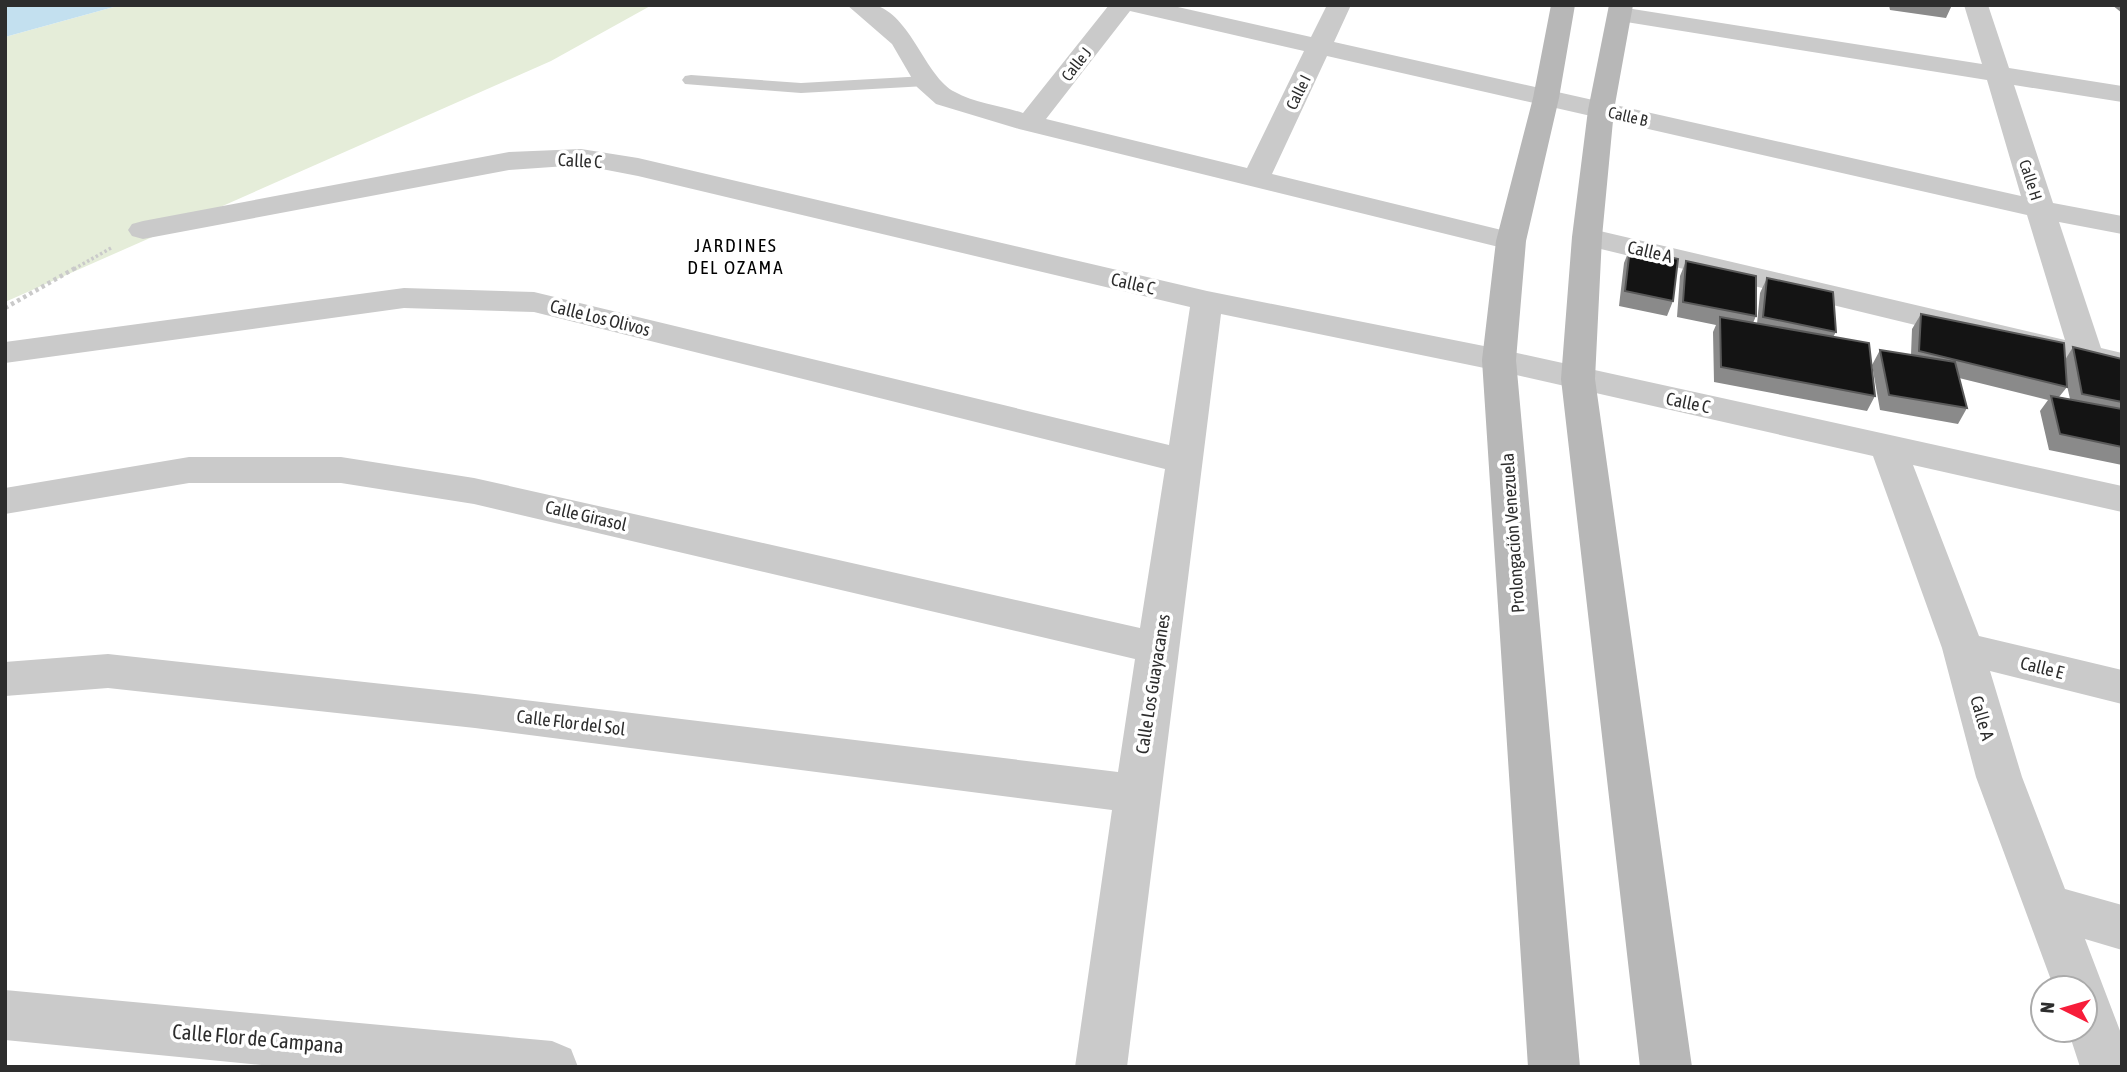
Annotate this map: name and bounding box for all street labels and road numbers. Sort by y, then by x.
street label: Calle J [1057,44,1095,84]
street label: Calle I [1282,72,1314,112]
street label: Calle B [1606,103,1650,129]
street label: Calle C [557,149,603,172]
street label: Calle H [2016,157,2046,203]
street label: Calle A [1626,236,1675,267]
street label: Calle C [1109,268,1157,299]
street label: Calle Los Olivos [548,295,652,340]
street label: Calle C [1664,388,1712,417]
street label: Prolongación Venezuela [1496,452,1529,614]
street label: Calle Girasol [543,496,629,535]
street label: Calle Los Guayacanes [1131,613,1174,755]
street label: Calle E [2018,652,2066,683]
street label: Calle A [1966,693,1999,743]
street label: Calle Flor del Sol [516,705,627,740]
street label: Calle Flor de Campana [172,1019,345,1057]

